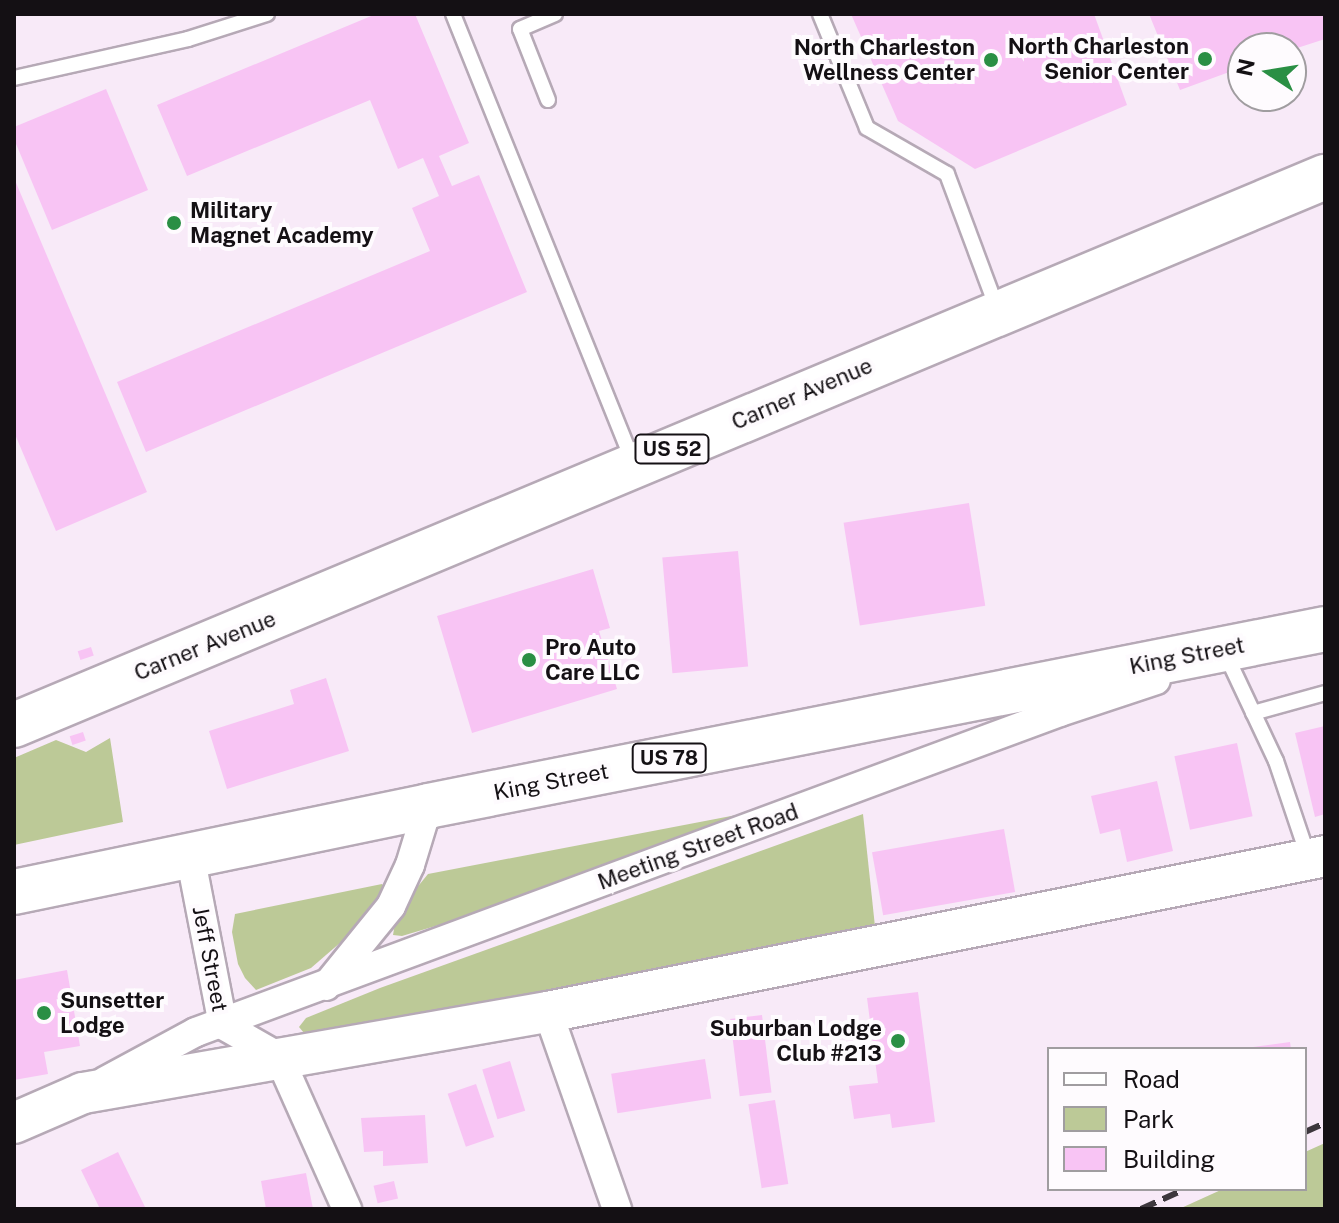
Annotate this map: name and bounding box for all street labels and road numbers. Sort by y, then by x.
street label: Carner Avenue [728,352,876,436]
road number: US 52 [634,433,710,465]
street label: Carner Avenue [130,606,280,686]
street label: King Street [1127,632,1247,680]
road number: US 78 [631,742,707,774]
street label: King Street [491,758,611,806]
street label: Meeting Street Road [594,798,802,896]
street label: Jeff Street [187,904,233,1014]

